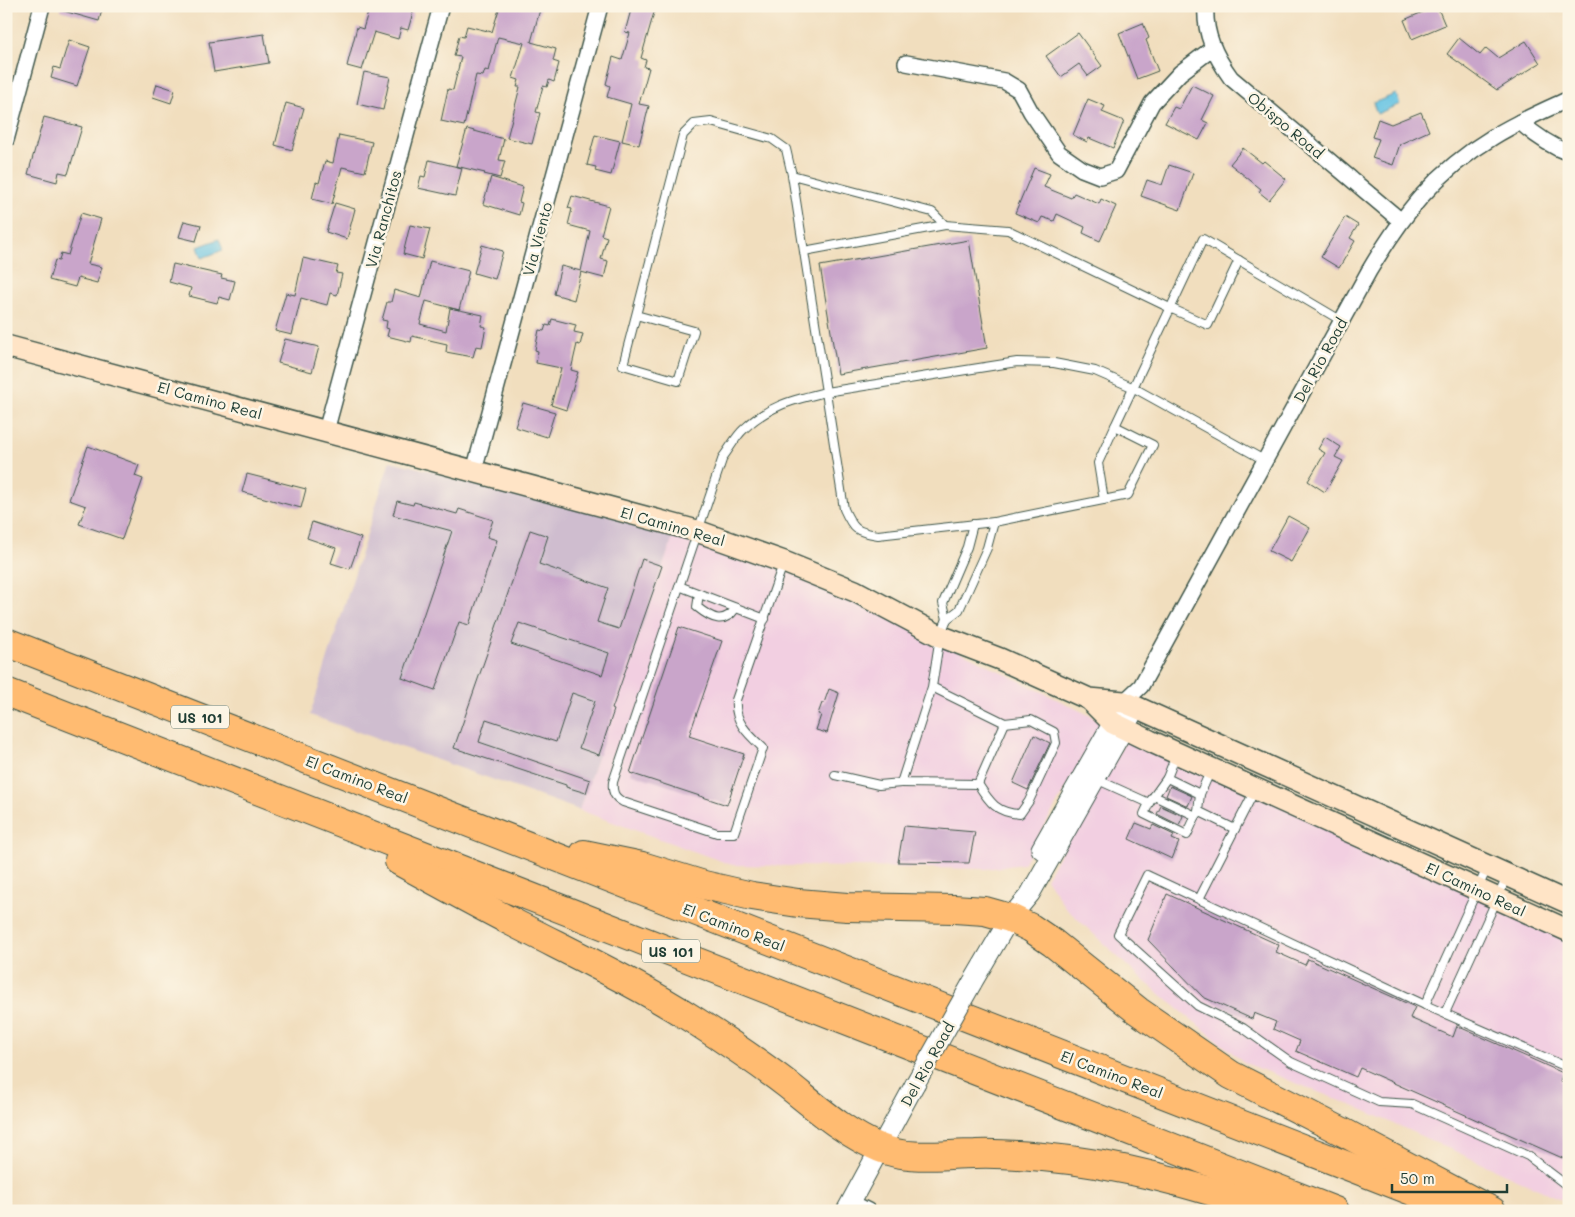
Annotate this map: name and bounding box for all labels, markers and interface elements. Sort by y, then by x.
street label: Obispo Road [1244,87,1328,163]
street label: Via Ranchitos [360,168,406,270]
street label: Via Viento [518,200,556,278]
street label: Del Rio Road [1289,314,1351,406]
street label: El Camino Real [155,376,265,424]
street label: El Camino Real [618,502,728,550]
road number: US 101 [171,706,229,729]
street label: El Camino Real [303,750,411,808]
street label: El Camino Real [1423,857,1529,921]
street label: El Camino Real [680,898,788,956]
road number: US 101 [642,939,700,962]
street label: Del Rio Road [896,1018,958,1110]
street label: El Camino Real [1058,1045,1166,1103]
scale bar [1392,1162,1508,1194]
text: 50 m [1400,1168,1435,1188]

